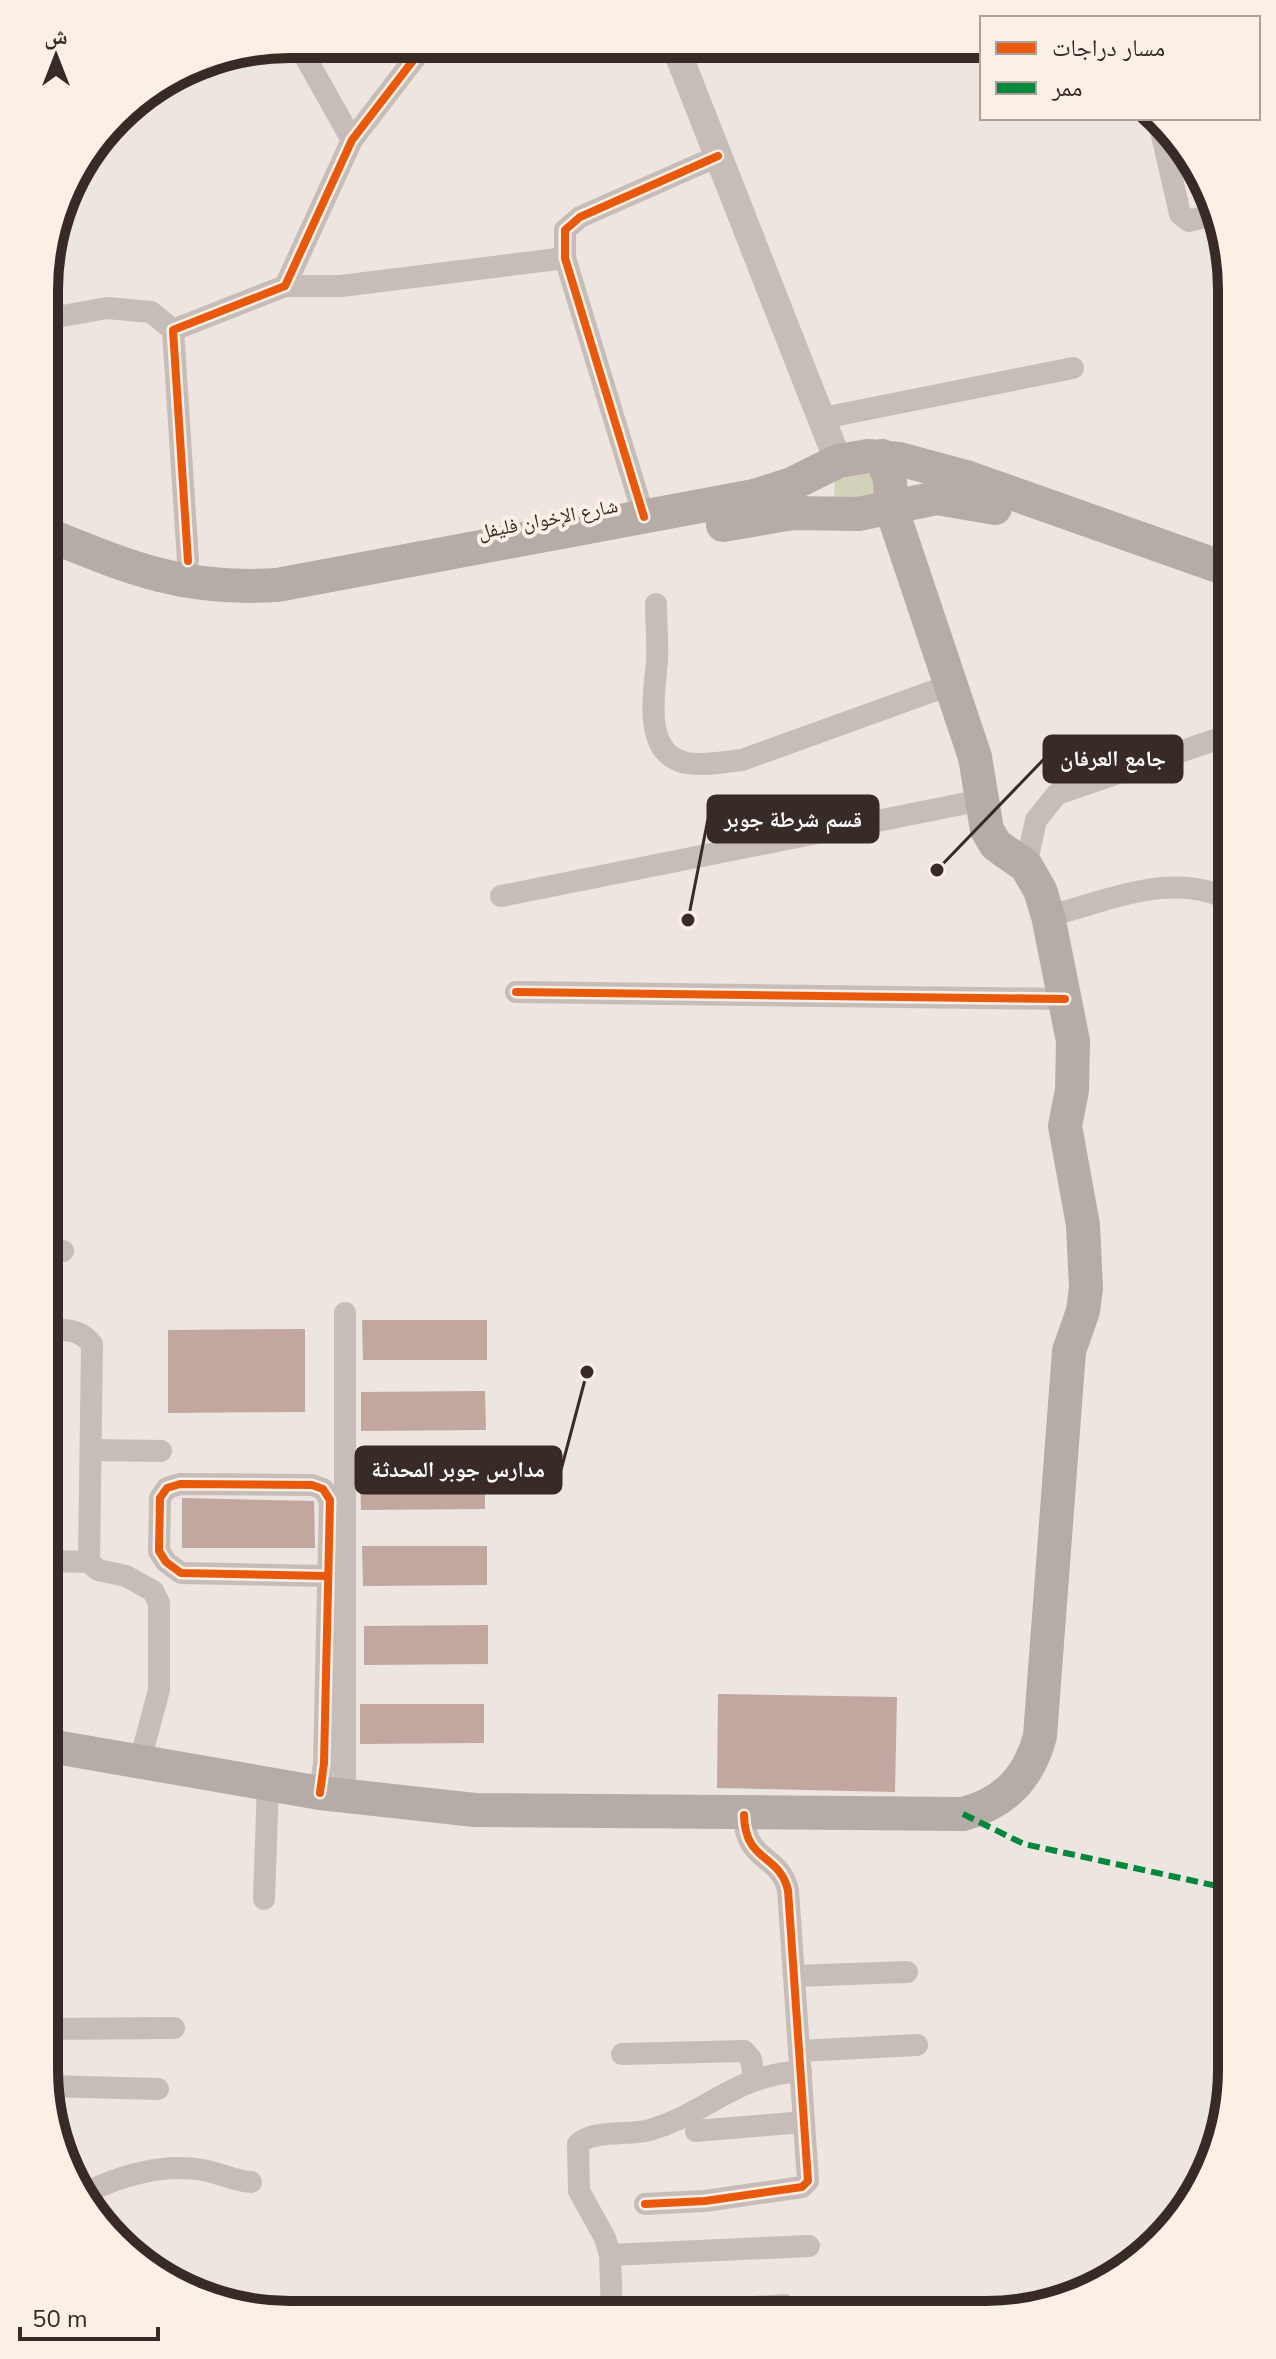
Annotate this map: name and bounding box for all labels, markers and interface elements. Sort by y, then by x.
north arrow [16,16,96,96]
legend [980,16,1260,120]
text: ش [44,22,68,52]
text: مسار دراجات [1052,32,1165,64]
text: ممر [1051,72,1083,104]
street label: شارع الإخوان فليفل [476,492,620,546]
callout: جامع العرفان [1044,736,1182,782]
text: جامع العرفان [1060,744,1166,774]
callout: قسم شرطة جوبر [708,796,878,842]
text: قسم شرطة جوبر [723,805,862,835]
callout: مدارس جوبر المحدثة [356,1447,561,1493]
text: مدارس جوبر المحدثة [371,1455,545,1485]
scale bar [20,2291,158,2341]
text: 50 m [32,2303,88,2335]

